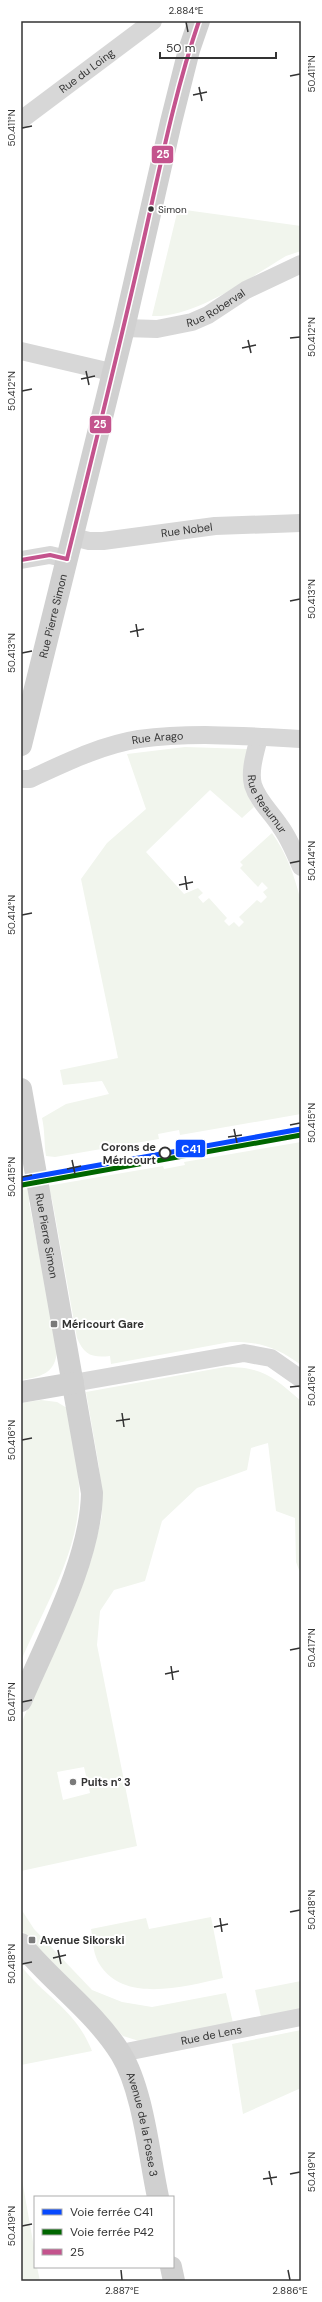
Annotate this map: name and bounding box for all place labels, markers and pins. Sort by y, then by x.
place label: Simon [158,203,187,216]
marker: Simon [146,204,156,214]
place label: Corons de Méricourt [101,1140,156,1167]
marker: Corons de Méricourt [158,1146,172,1160]
place label: Méricourt Gare [62,1317,144,1331]
marker: Méricourt Gare [49,1319,59,1329]
place label: Puits n° 3 [81,1775,131,1789]
marker: Puits n° 3 [68,1777,78,1787]
place label: Avenue Sikorski [40,1933,125,1947]
marker: Avenue Sikorski [27,1935,37,1945]

